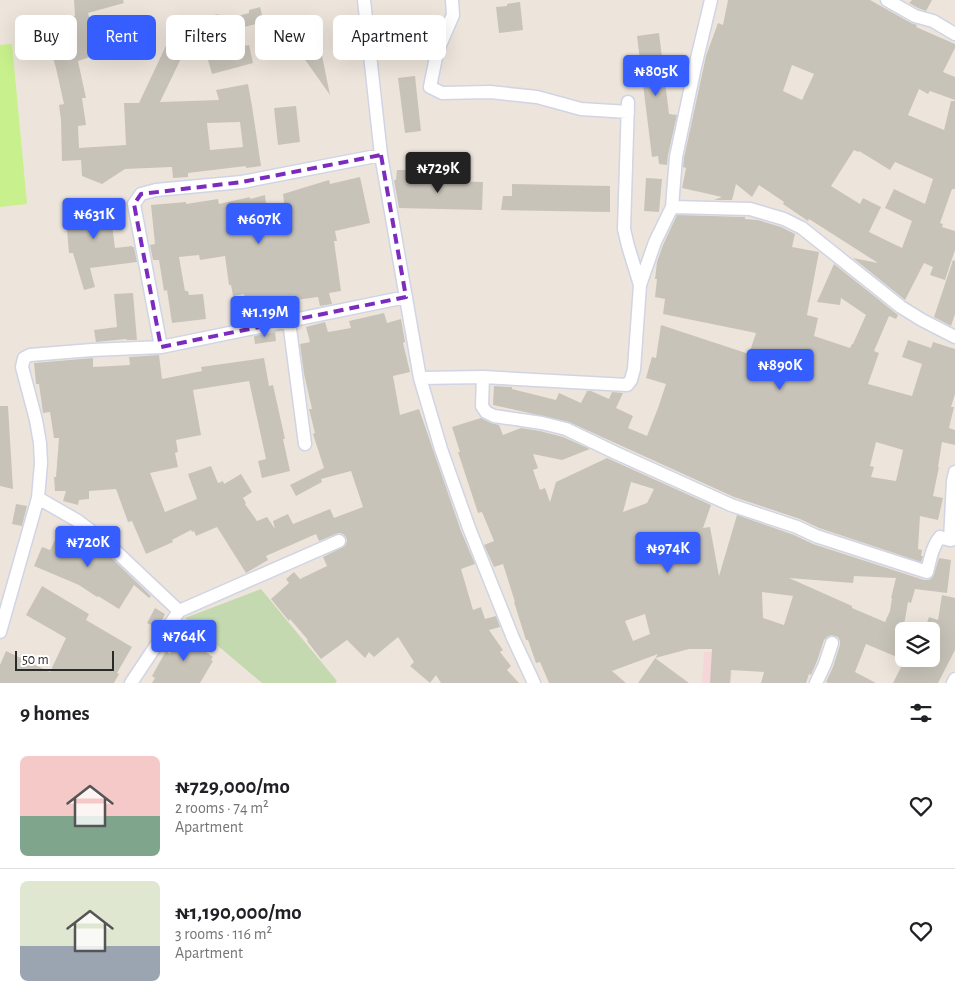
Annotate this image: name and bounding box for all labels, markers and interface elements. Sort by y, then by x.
chip: Buy [15,15,77,60]
chip: Rent [87,15,156,60]
chip: Filters [166,15,245,60]
chip: New [255,15,323,60]
chip: Apartment [333,15,446,60]
pin: ₦805K [621,54,691,97]
text: ₦805K [634,63,678,79]
pin: ₦729K [403,152,473,194]
text: ₦729K [417,160,459,176]
pin: ₦631K [59,198,129,240]
pin: ₦607K [224,202,294,245]
text: ₦631K [73,206,115,222]
text: ₦607K [237,211,281,227]
pin: ₦1.19M [224,296,306,338]
text: ₦1.19M [242,304,288,320]
pin: ₦890K [745,348,815,391]
text: ₦890K [758,357,802,373]
pin: ₦720K [53,526,123,568]
pin: ₦974K [633,532,703,574]
text: ₦720K [66,534,110,550]
text: ₦974K [646,540,690,556]
pin: ₦764K [149,620,219,662]
map controls [895,622,940,667]
button: layers [895,622,940,667]
text: ₦764K [162,628,206,644]
scale bar [15,648,114,671]
text: 50 m [22,653,49,667]
icon: filters [907,699,935,727]
text: 9 homes [20,703,90,724]
icon: home [60,776,120,836]
text: ₦729,000/mo [175,776,290,797]
icon: heart [907,792,935,820]
text: 2 rooms · 74 m² [175,800,269,816]
text: Apartment [175,819,243,835]
icon: home [60,901,120,961]
text: ₦1,190,000/mo [175,902,302,923]
icon: heart [907,917,935,945]
text: 3 rooms · 116 m² [175,926,272,942]
text: Apartment [175,945,243,961]

